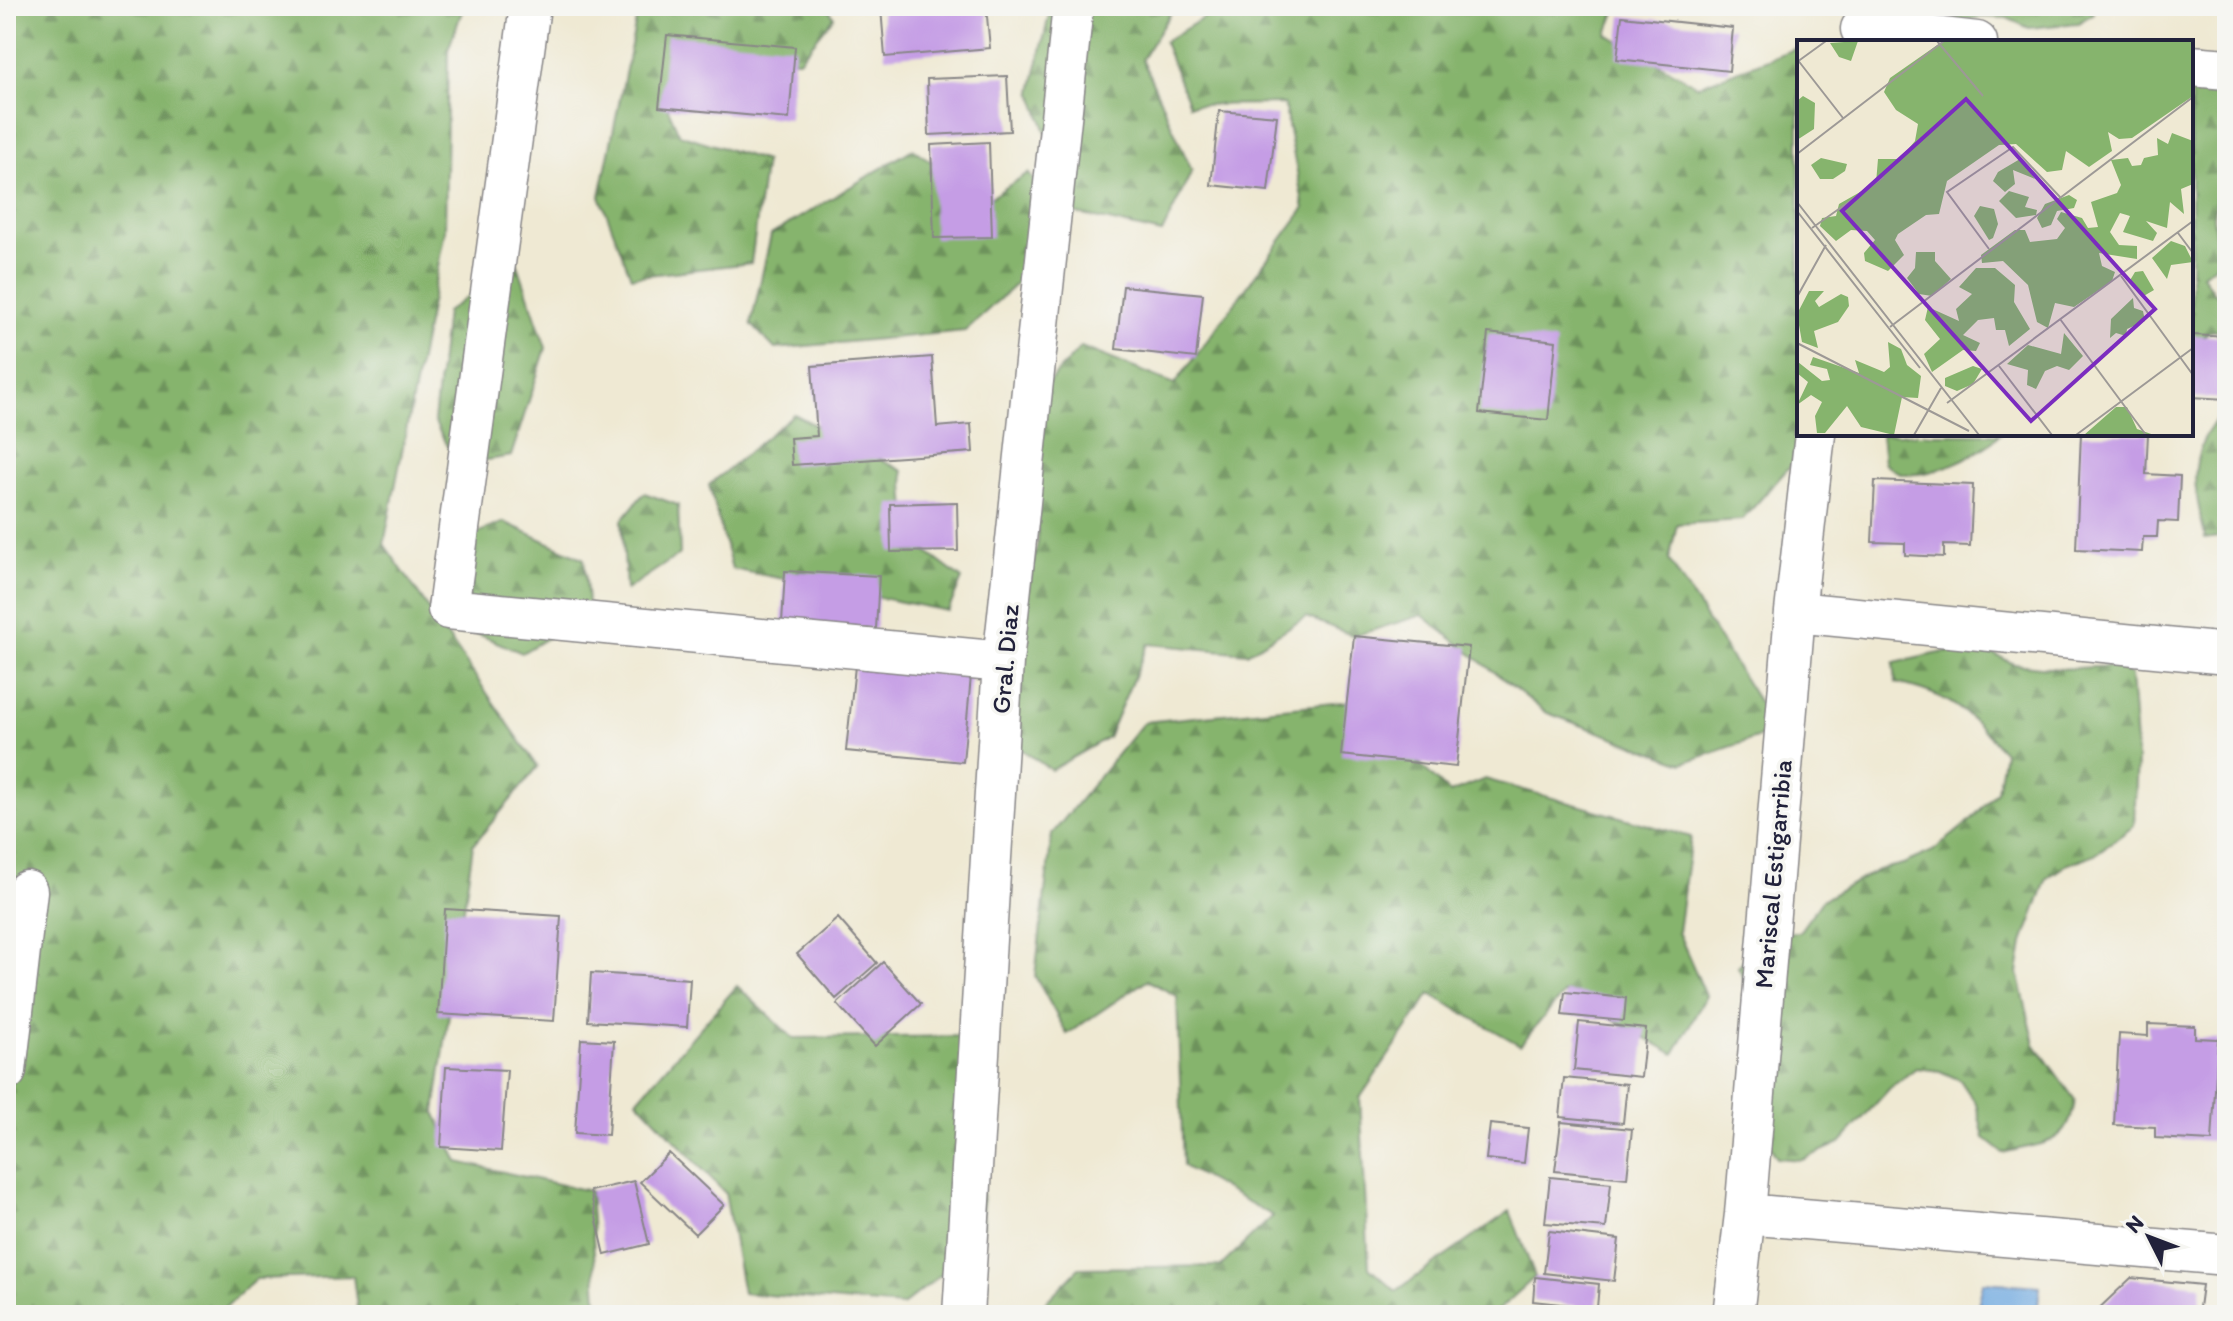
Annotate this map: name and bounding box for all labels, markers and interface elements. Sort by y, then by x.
inset map [1797,40,2193,436]
street label: Gral. Diaz [984,603,1026,715]
street label: Mariscal Estigarribia [1747,758,1799,990]
north arrow [2109,1197,2189,1277]
text: N [2120,1209,2150,1239]

